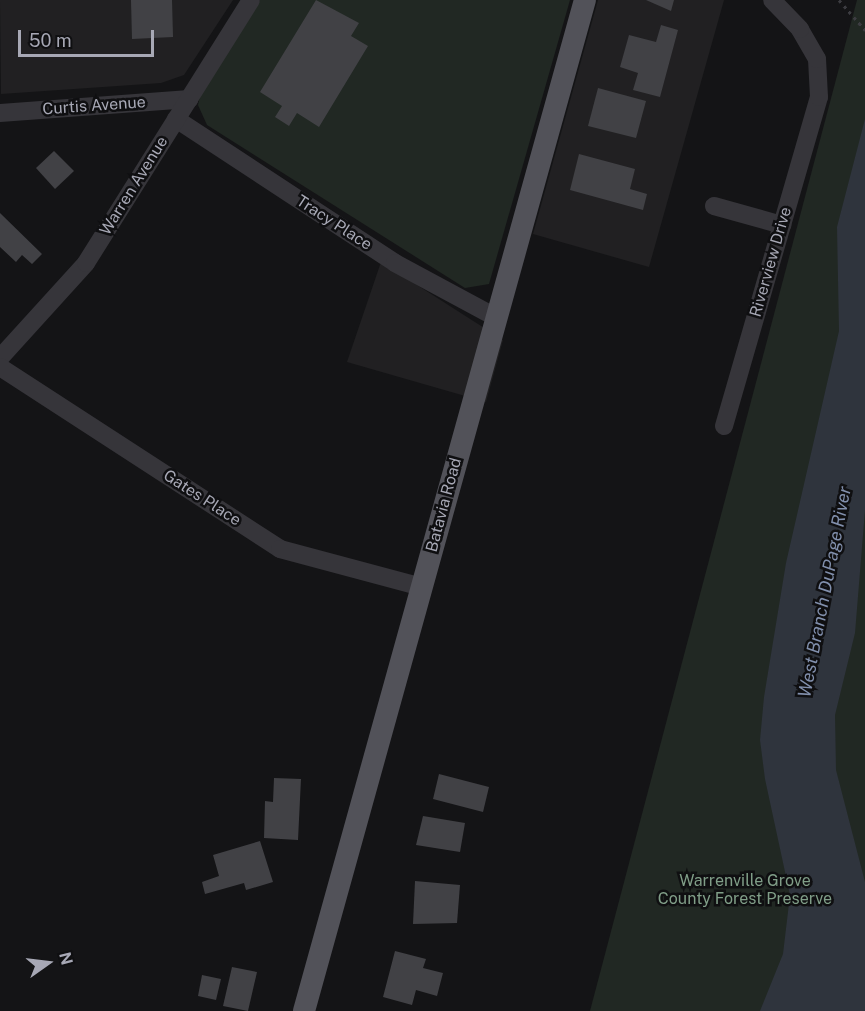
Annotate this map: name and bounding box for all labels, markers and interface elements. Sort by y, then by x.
scale bar [21,18,158,56]
text: 50 m [29,30,72,51]
street label: Curtis Avenue [42,93,146,119]
street label: Warren Avenue [96,133,172,239]
street label: Tracy Place [293,191,375,255]
street label: Riverview Drive [746,205,796,319]
street label: Batavia Road [422,456,466,554]
street label: Gates Place [160,466,244,530]
water label: West Branch DuPage River [794,485,856,699]
park label: Warrenville Grove County Forest Preserve [658,871,832,909]
north arrow [18,933,78,993]
text: N [55,950,77,967]

